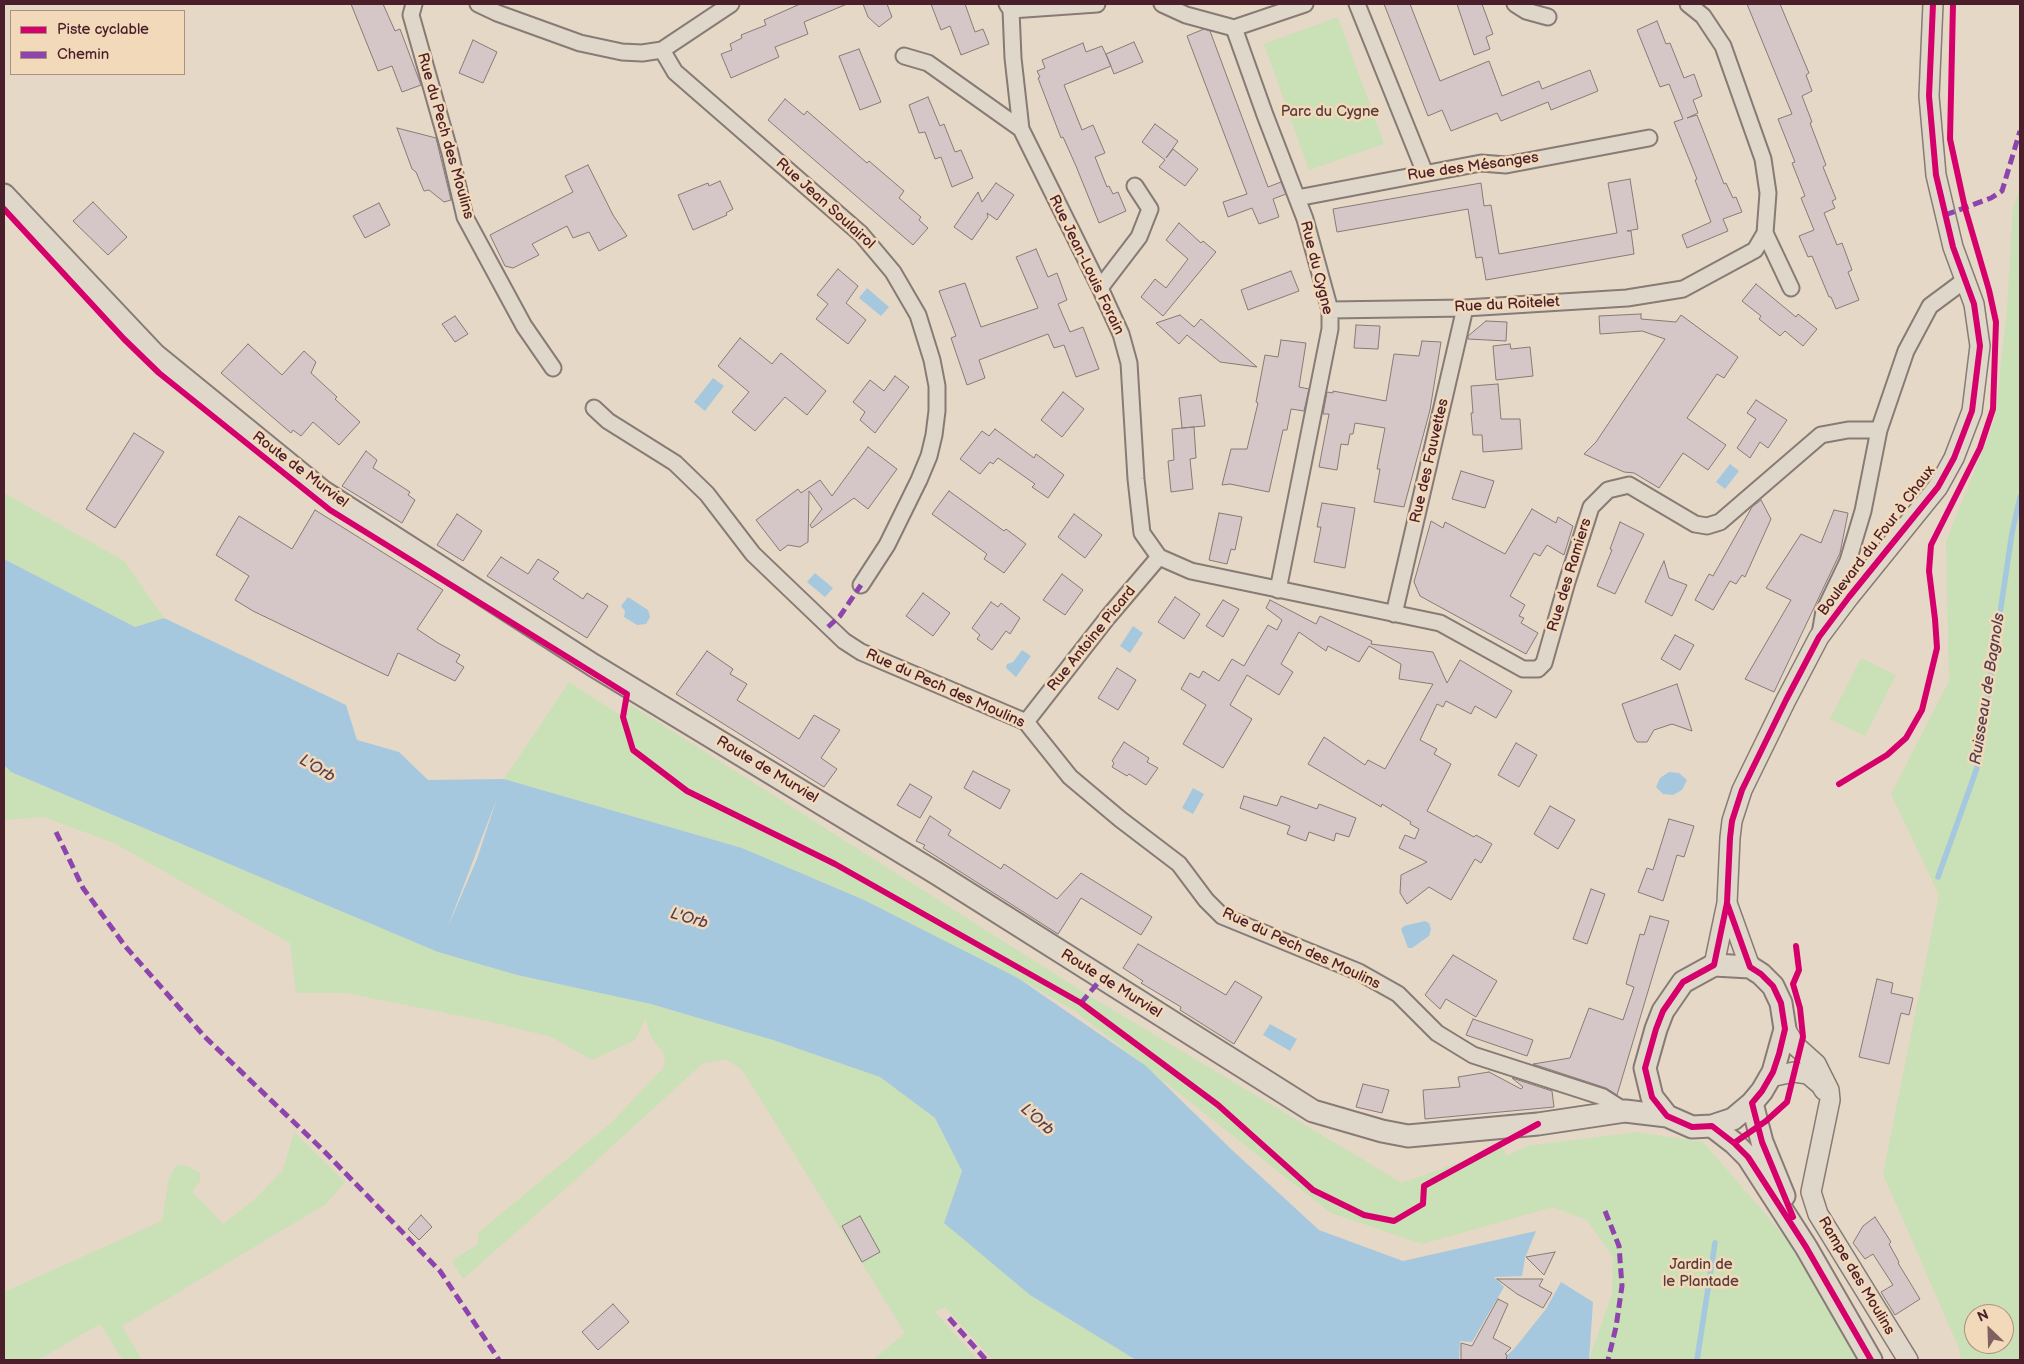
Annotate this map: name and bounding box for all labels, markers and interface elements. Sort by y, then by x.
legend [10,10,185,75]
text: Piste cyclable [57,20,149,39]
text: Chemin [57,45,109,64]
street label: Rue du Pech des Moulins [413,51,477,221]
park label: Parc du Cygne [1281,103,1379,121]
street label: Rue des Mésanges [1406,149,1540,185]
street label: Rue Jean Soulairol [772,155,878,253]
street label: Rue Jean-Louis Forain [1044,192,1128,338]
street label: Rue du Cygne [1296,219,1336,317]
street label: Rue du Roitelet [1454,293,1560,317]
street label: Rue des Fauvettes [1407,397,1453,525]
street label: Route de Murviel [248,428,352,512]
street label: Boulevard du Four à Chaux [1815,462,1939,620]
street label: Rue des Ramiers [1544,516,1596,634]
street label: Rue Antoine Picard [1044,583,1140,695]
water label: Ruisseau de Bagnols [1967,612,2009,766]
street label: Rue du Pech des Moulins [863,646,1027,732]
street label: Route de Murviel [713,732,821,808]
water label: L'Orb [296,751,338,787]
water label: L'Orb [668,904,710,934]
street label: Rue du Pech des Moulins [1219,904,1383,994]
street label: Route de Murviel [1057,946,1165,1022]
water label: L'Orb [1016,1100,1058,1140]
street label: Rampe des Moulins [1814,1214,1898,1338]
park label: Jardin de le Plantade [1663,1256,1739,1291]
north arrow [1964,1304,2014,1354]
text: N [1975,1306,1991,1326]

